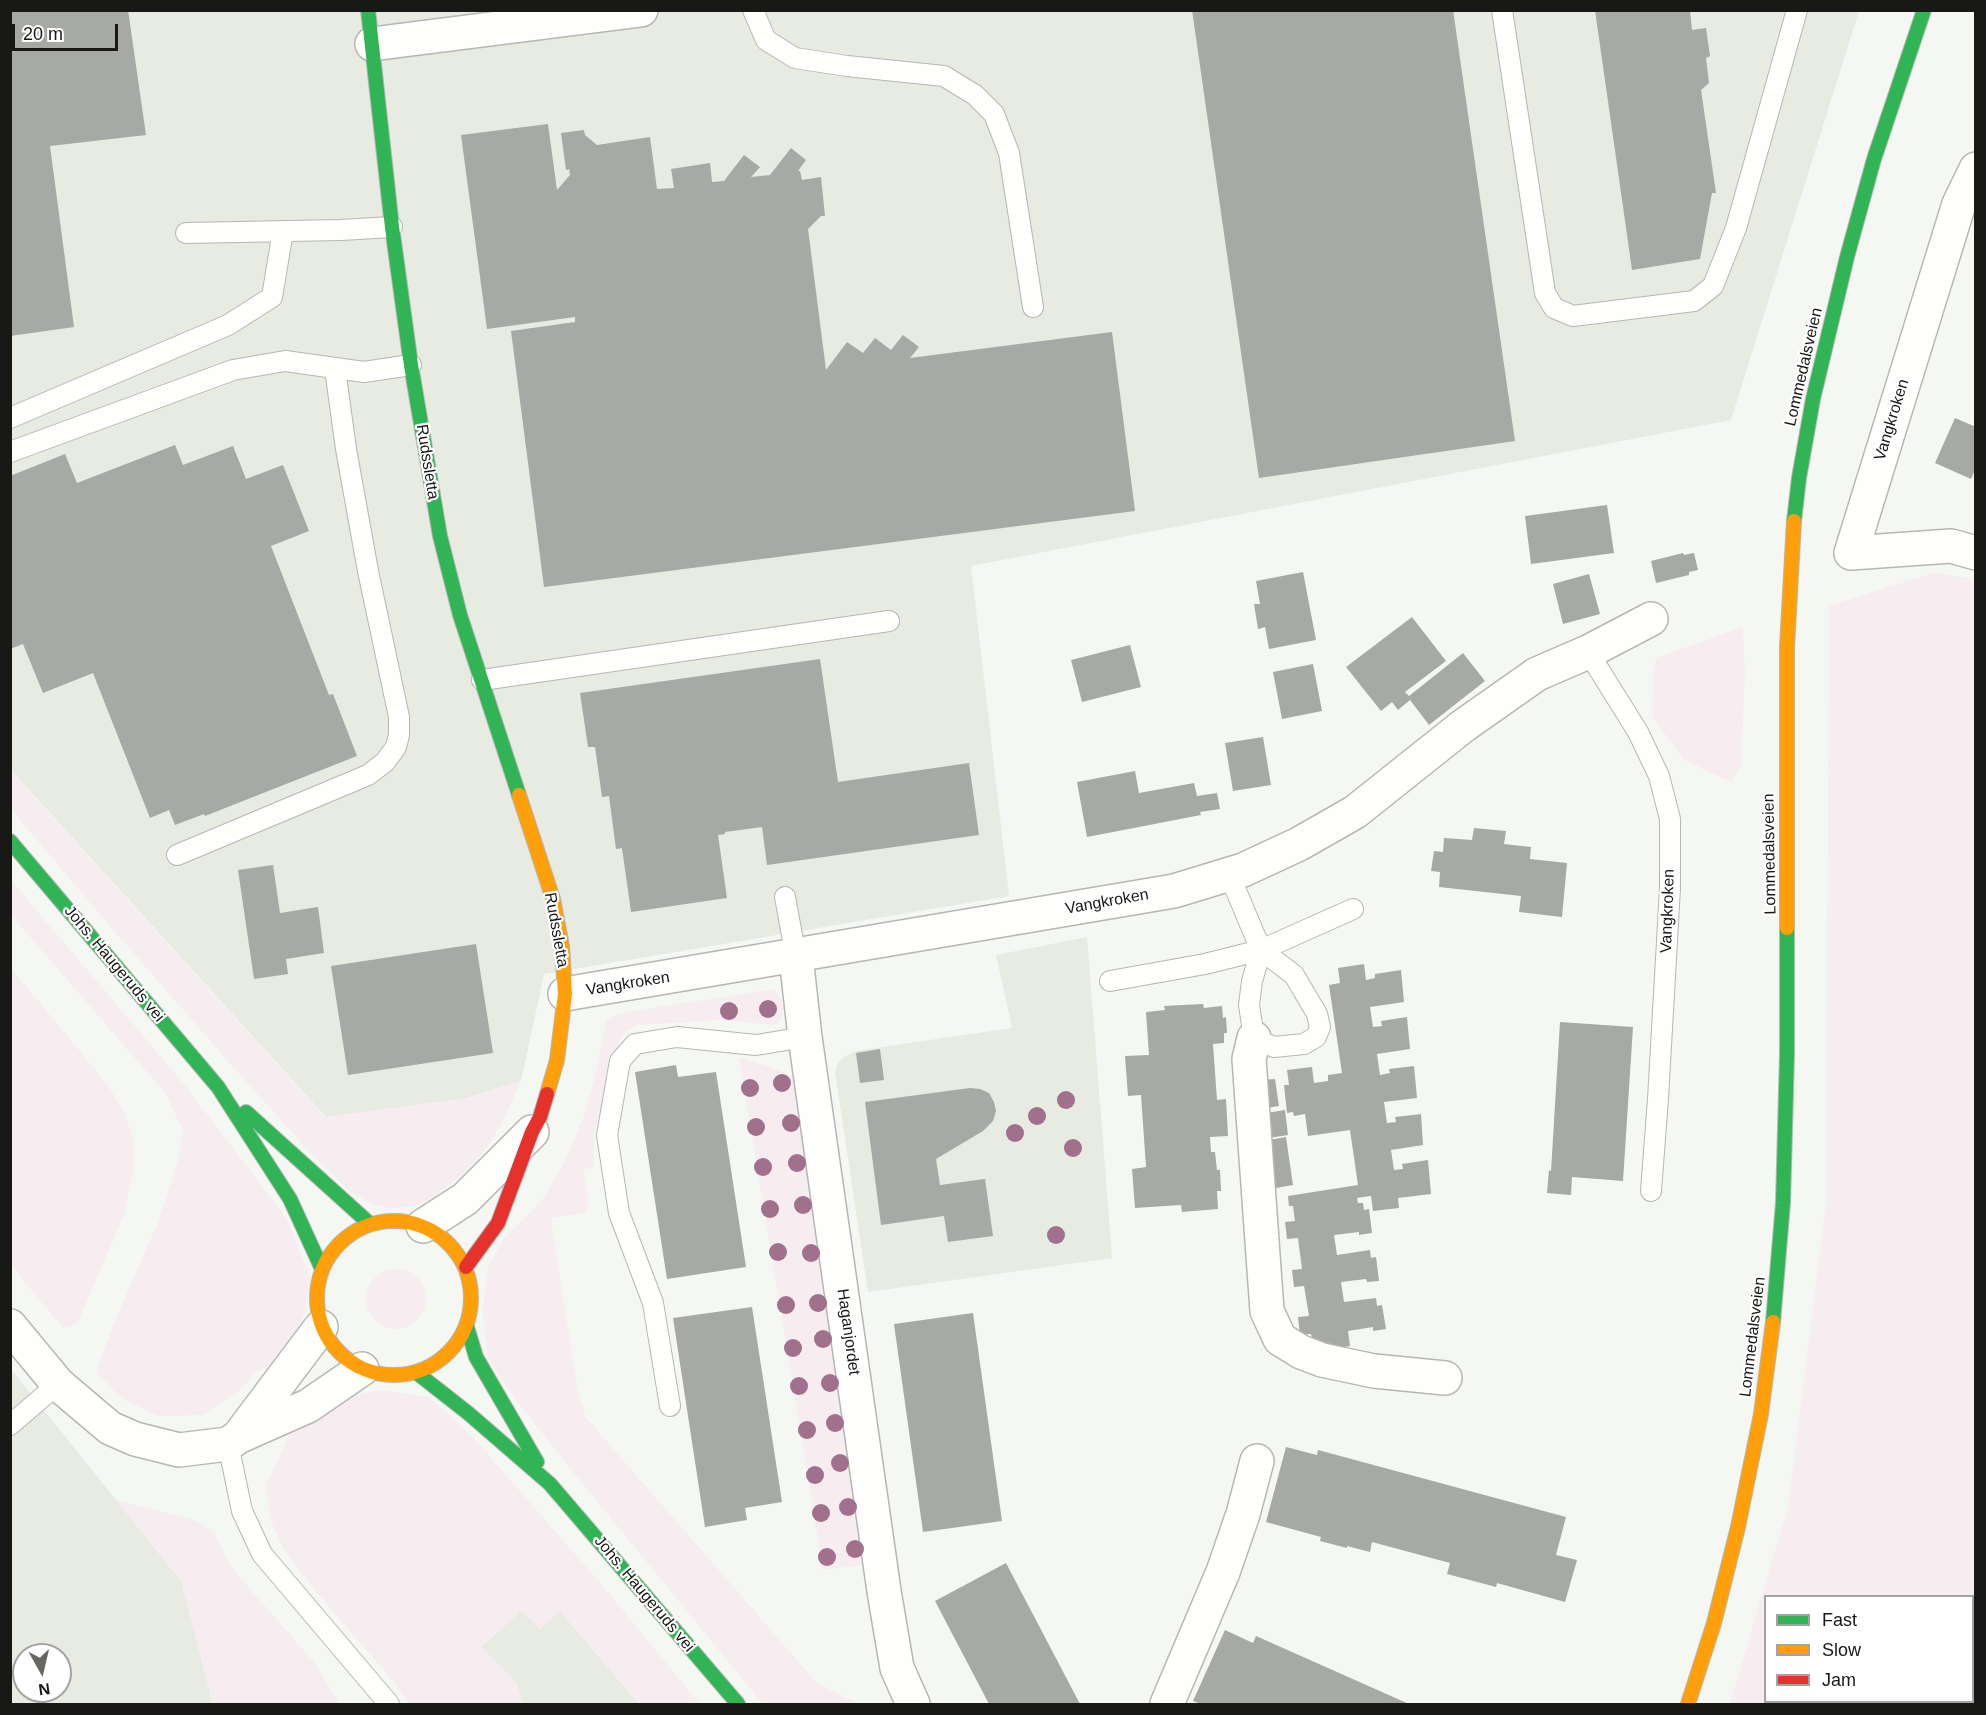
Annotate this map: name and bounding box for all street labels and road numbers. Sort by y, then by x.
street label: Lommedalsveien [1781,306,1827,428]
street label: Vangkroken [1871,377,1913,463]
street label: Rudssletta [412,423,442,501]
street label: Lommedalsveien [1759,793,1781,915]
street label: Vangkroken [1657,869,1679,953]
street label: Vangkroken [1064,885,1150,919]
street label: Rudssletta [540,891,572,969]
street label: Johs. Haugeruds vei [60,902,168,1026]
street label: Vangkroken [585,968,671,1000]
street label: Lommedalsveien [1736,1276,1770,1398]
street label: Haganjordet [832,1288,864,1376]
street label: Johs. Haugeruds vei [590,1532,698,1656]

